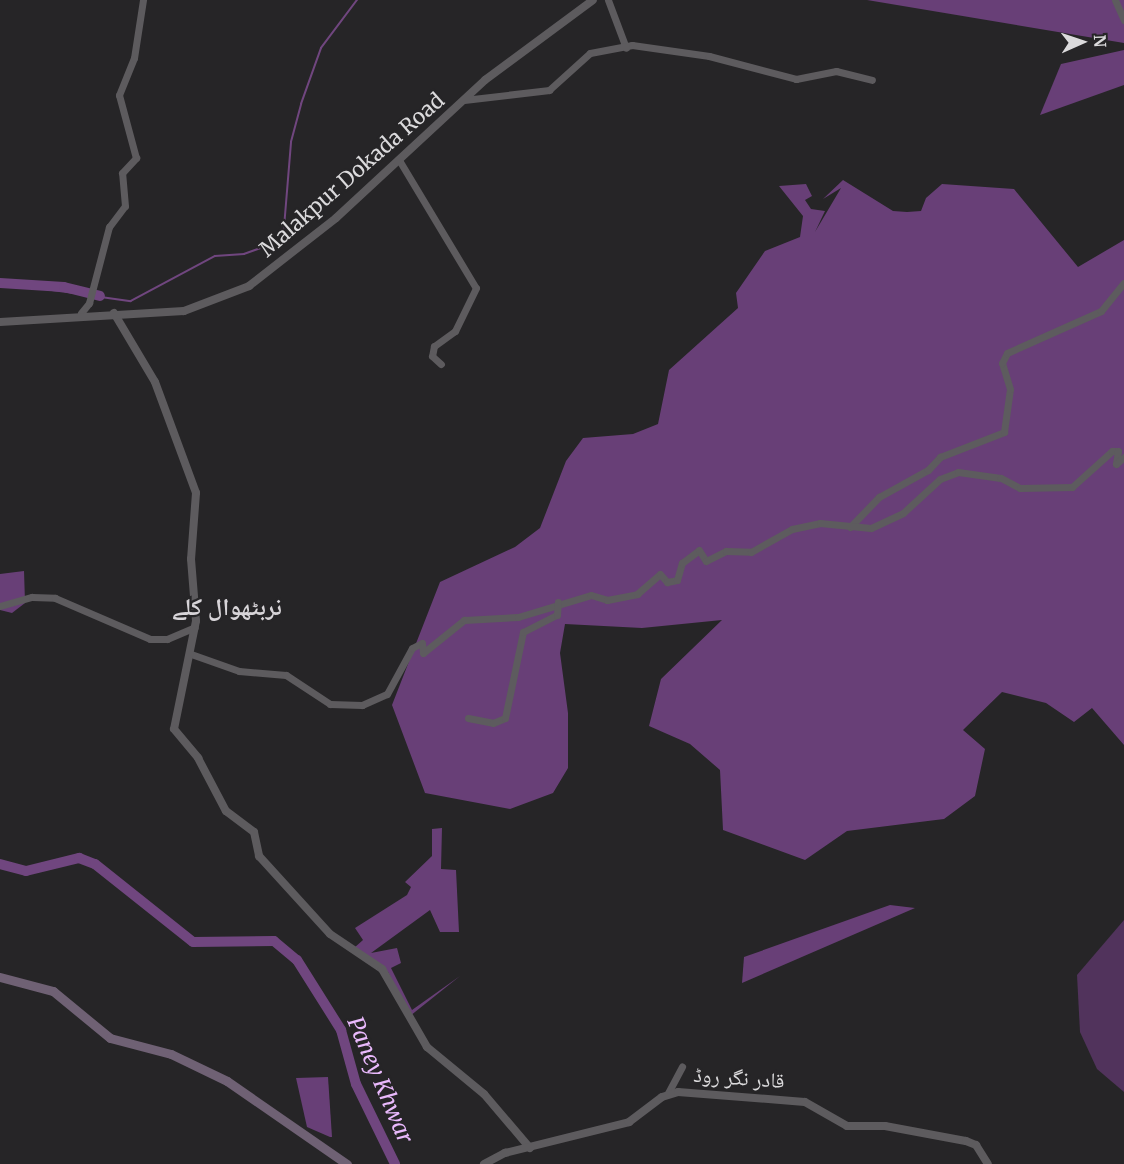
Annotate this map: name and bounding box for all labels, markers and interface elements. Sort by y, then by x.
north arrow [1052,12,1112,72]
text: N [1090,34,1110,48]
street label: Malakpur Dokada Road [254,88,450,262]
district label: نربٹھوال کلے [172,593,282,621]
water label: Paney Khwar [342,1013,418,1147]
street label: قادر نگر روڈ [693,1062,785,1094]

